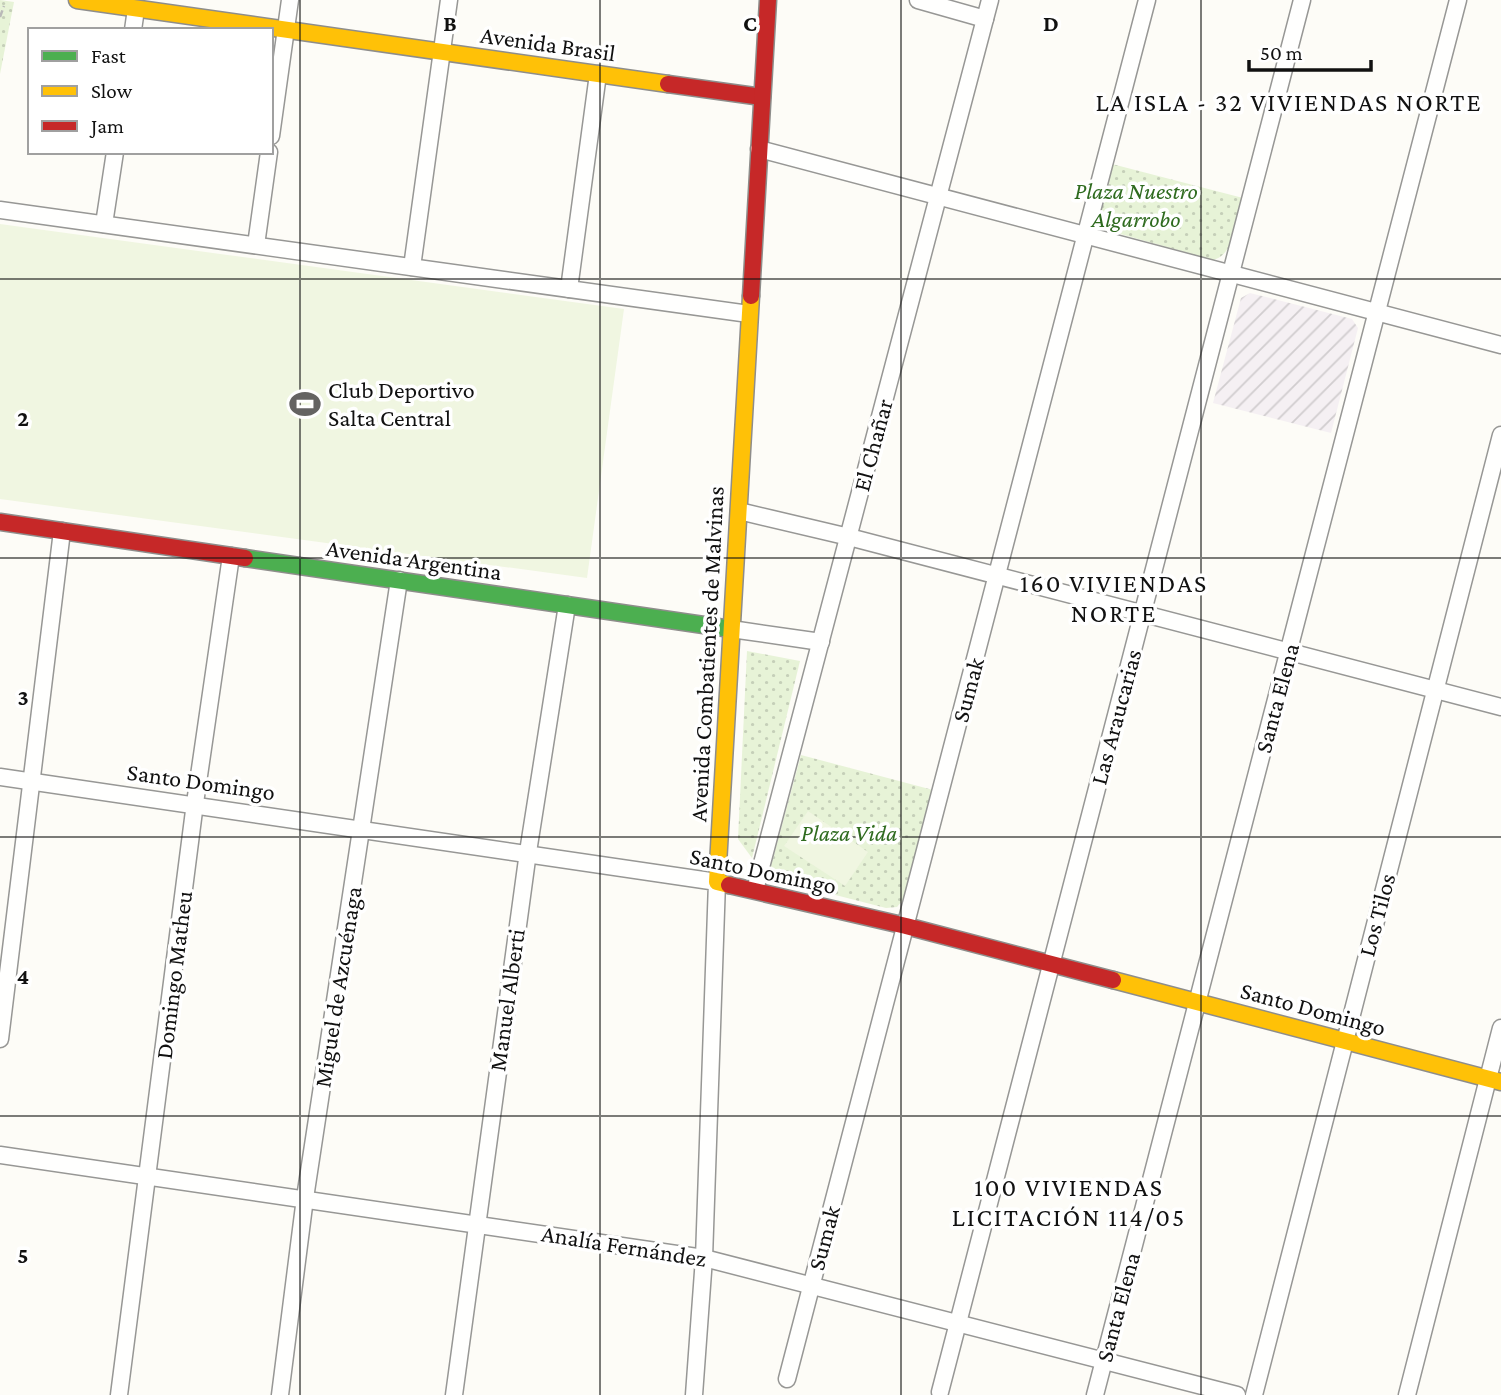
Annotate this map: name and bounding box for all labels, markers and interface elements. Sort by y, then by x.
text: B [443,10,457,36]
text: C [743,10,757,36]
text: D [1043,10,1059,36]
street label: Avenida Brasil [479,21,617,66]
legend [28,28,273,154]
scale bar [1249,28,1372,72]
text: 50 m [1260,41,1303,65]
text: Fast [91,44,127,68]
text: Slow [91,79,133,103]
district label: LA ISLA - 32 VIVIENDAS NORTE [1095,88,1483,117]
text: Jam [89,114,124,138]
park label: Plaza Nuestro Algarrobo [1074,177,1198,232]
place label: Club Deportivo Salta Central [328,376,475,431]
sports icon: Club Deportivo Salta Central [288,387,322,421]
street label: El Chañar [847,395,898,494]
text: 2 [17,405,29,431]
street label: Avenida Combatientes de Malvinas [684,485,729,823]
street label: Avenida Argentina [325,534,504,585]
district label: 160 VIVIENDAS NORTE [1020,569,1208,628]
street label: Santa Elena [1249,640,1304,756]
street label: Las Araucarias [1084,646,1147,787]
street label: Sumak [946,654,989,725]
text: 3 [17,684,29,710]
street label: Santo Domingo [125,758,277,805]
park label: Plaza Vida [801,819,897,846]
street label: Santo Domingo [687,842,839,899]
street label: Los Tilos [1353,870,1401,959]
street label: Miguel de Azcuénaga [308,884,367,1089]
street label: Domingo Matheu [150,889,197,1061]
street label: Manuel Alberti [483,927,530,1073]
text: 4 [17,963,29,989]
street label: Santo Domingo [1238,976,1389,1041]
district label: 100 VIVIENDAS LICITACIÓN 114/05 [952,1173,1186,1232]
street label: Sumak [802,1202,845,1273]
street label: Analía Fernández [540,1219,708,1272]
text: 5 [17,1242,29,1268]
street label: Santa Elena [1090,1249,1145,1365]

